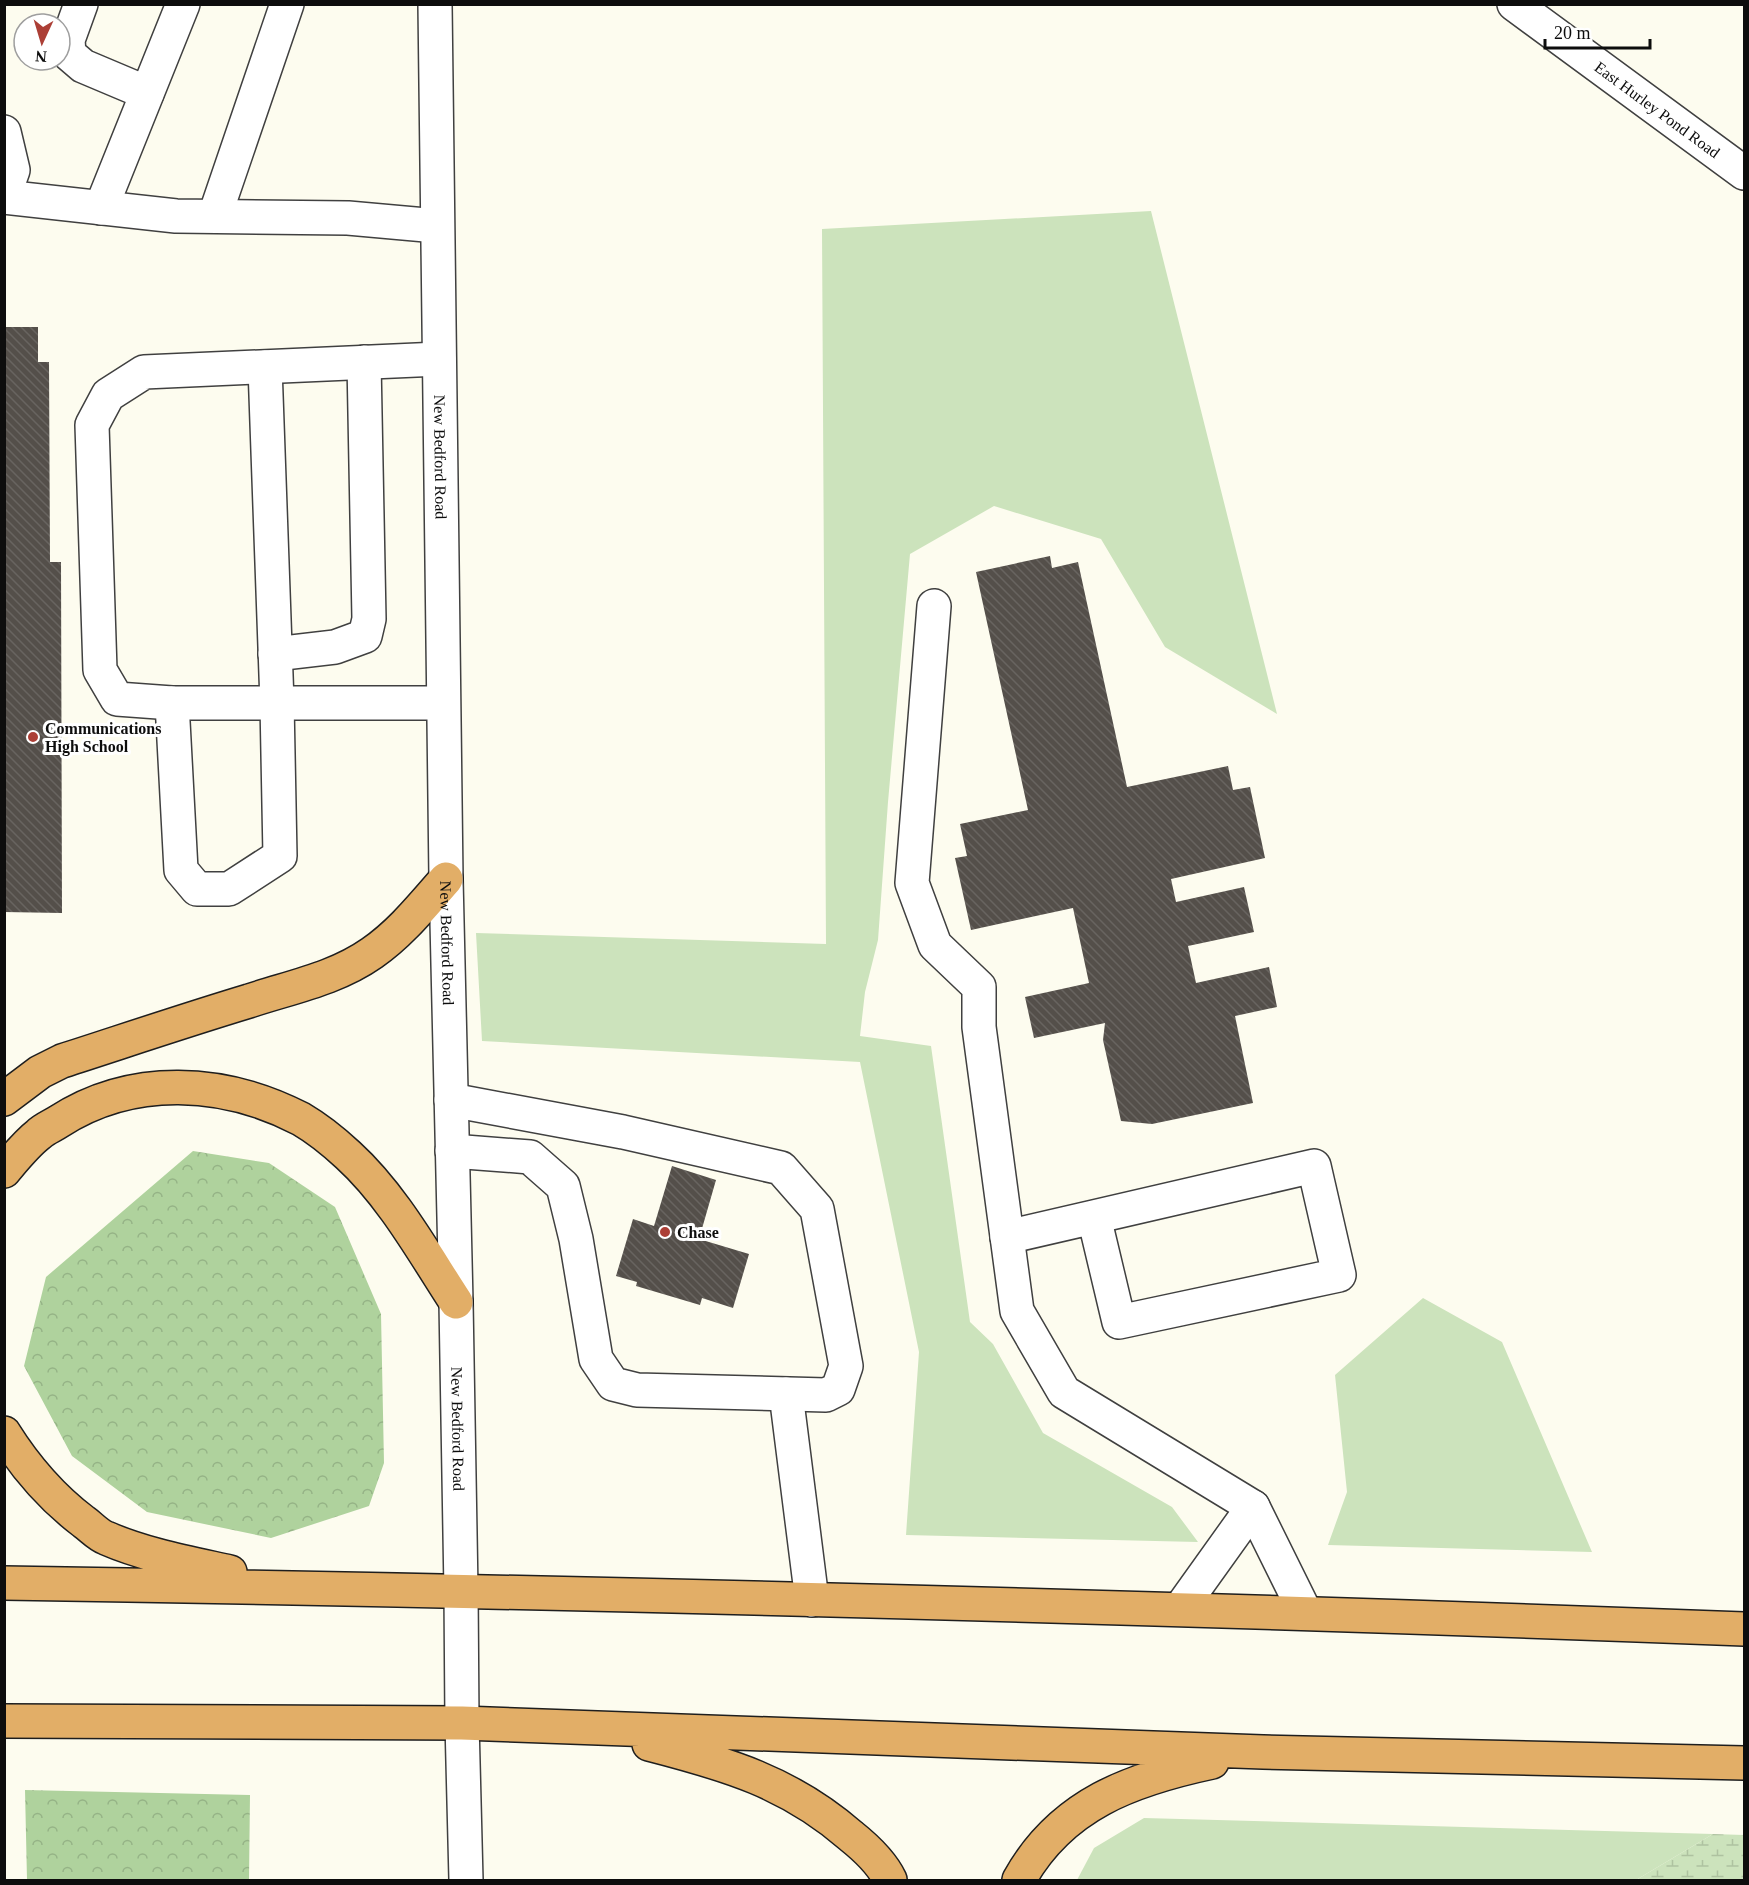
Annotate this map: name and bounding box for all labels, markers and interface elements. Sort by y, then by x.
north arrow [12,12,72,72]
scale bar [1545,12,1650,50]
text: 20 m [1554,23,1591,43]
text: N [34,48,47,65]
street label: East Hurley Pond Road [1592,58,1723,161]
street label: New Bedford Road [431,395,450,519]
place label: Communications High School [45,720,161,756]
marker: Communications High School [26,730,40,744]
street label: New Bedford Road [438,881,457,1005]
place label: Chase [677,1224,719,1241]
marker: Chase [658,1225,672,1239]
street label: New Bedford Road [449,1366,468,1491]

